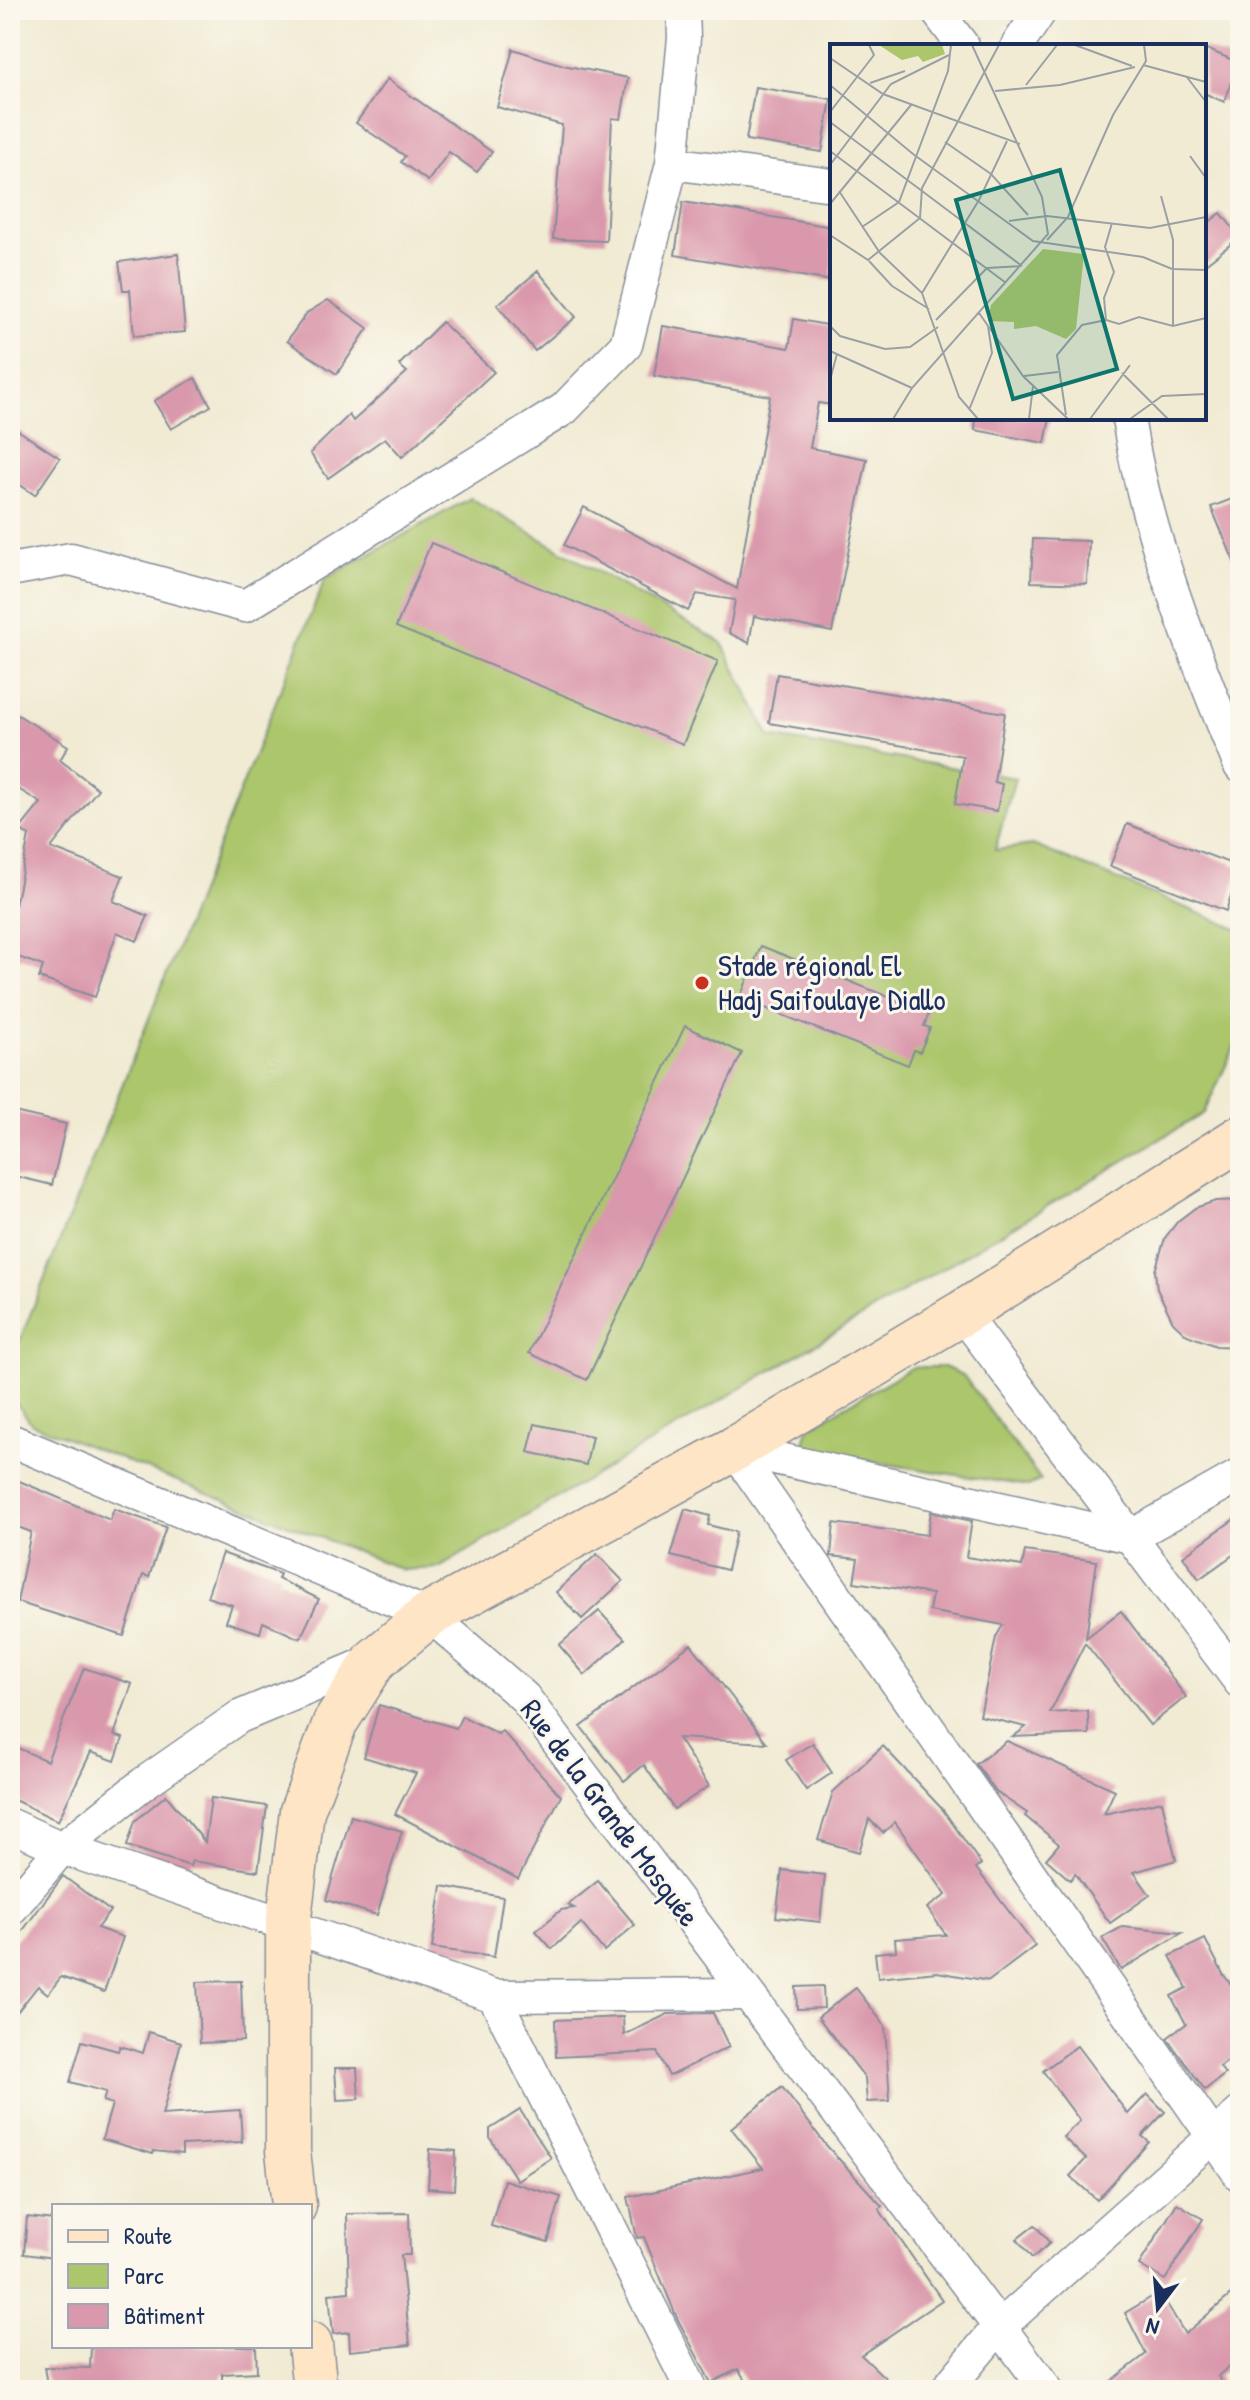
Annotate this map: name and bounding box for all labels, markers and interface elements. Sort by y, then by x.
inset map [830,44,1206,420]
place label: Stade régional El Hadj Saifoulaye Diallo [718,945,946,1019]
marker: Stade régional El Hadj Saifoulaye Diallo [693,974,711,992]
street label: Rue de la Grande Mosquée [512,1691,709,1934]
legend [52,2204,312,2348]
text: Route [124,2219,172,2251]
text: Parc [124,2259,164,2291]
north arrow [1118,2268,1198,2348]
text: Bâtiment [124,2299,205,2331]
text: N [1142,2311,1162,2343]

